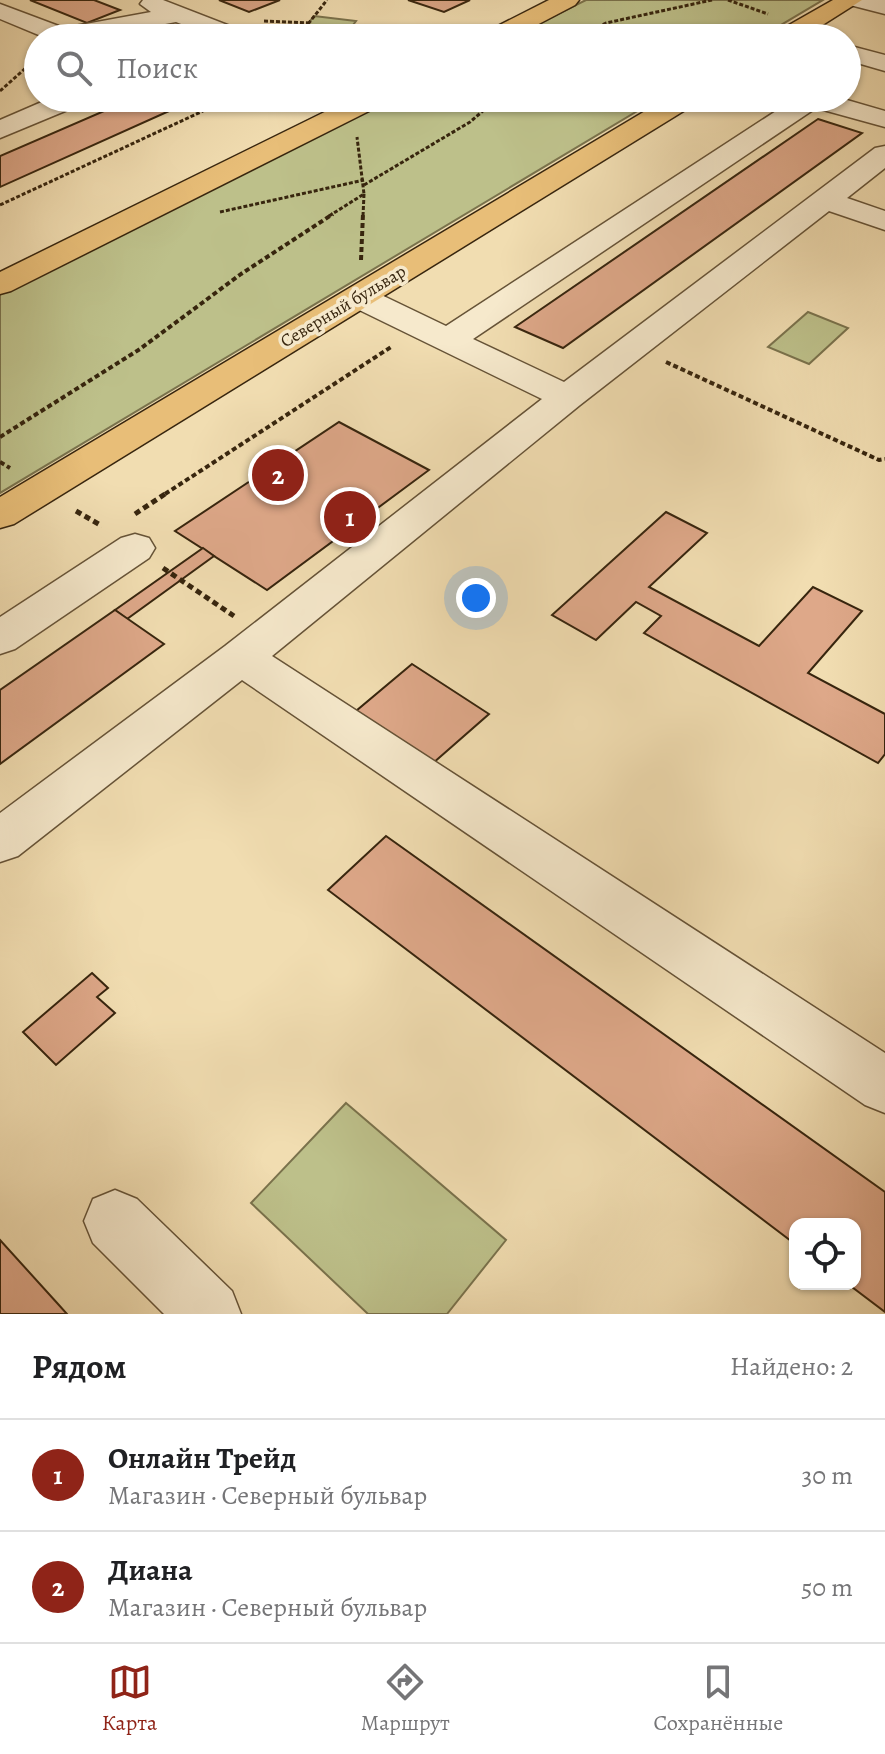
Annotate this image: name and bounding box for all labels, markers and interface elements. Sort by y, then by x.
search box [24,24,861,112]
icon: search [52,46,96,90]
text: Поиск [116,48,198,88]
street label: Северный бульвар [276,259,410,353]
pin: 2 [252,445,304,505]
pin: 1 [324,487,376,547]
your location [456,578,496,618]
map controls [789,1218,861,1290]
button: locate [789,1218,861,1290]
text: Рядом [32,1343,126,1390]
text: Найдено: 2 [730,1349,853,1384]
text: Онлайн Трейд [108,1438,296,1478]
text: 1 [53,1458,63,1493]
text: 30 m [802,1458,853,1493]
text: Магазин · Северный бульвар [108,1478,427,1513]
text: Диана [108,1550,193,1590]
text: 2 [52,1570,64,1605]
text: 50 m [801,1570,853,1605]
text: Магазин · Северный бульвар [108,1590,427,1625]
tab: Карта [102,1660,157,1738]
tab: Маршрут [361,1660,450,1738]
tab: Сохранённые [653,1660,783,1738]

